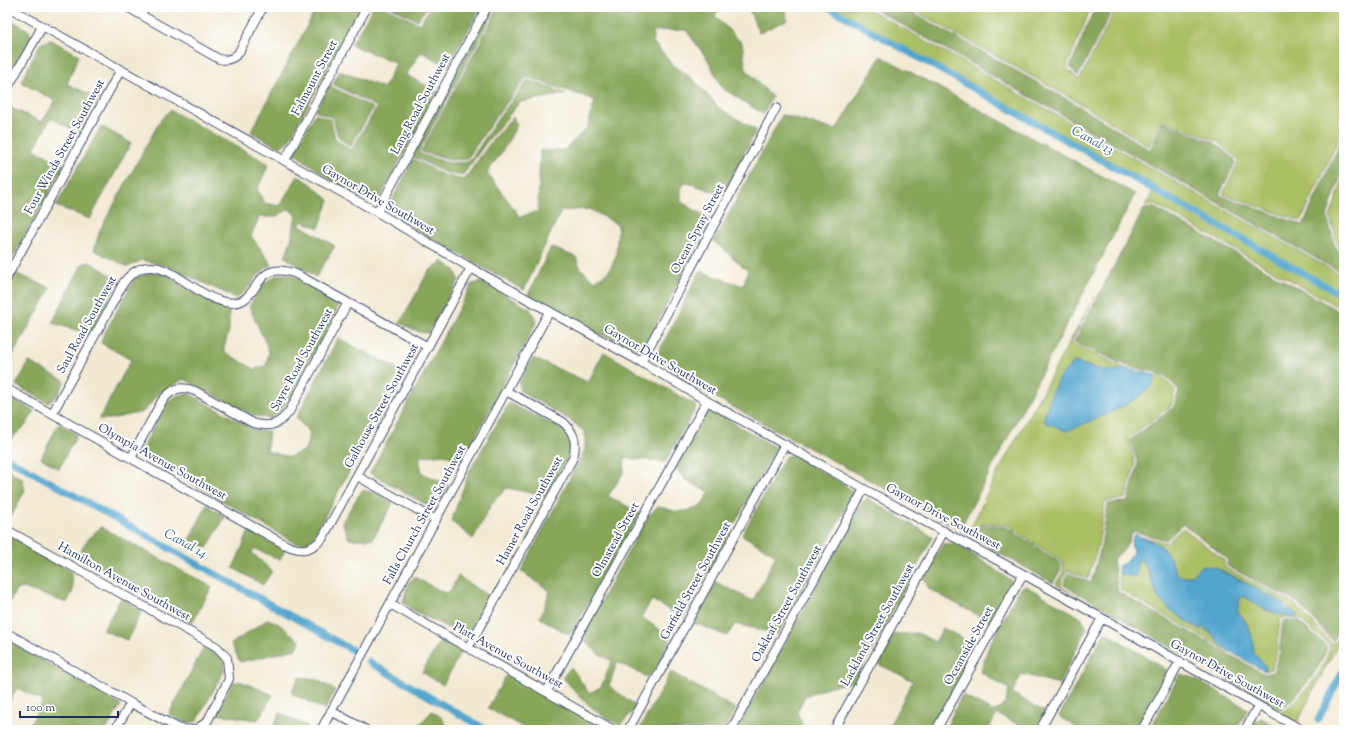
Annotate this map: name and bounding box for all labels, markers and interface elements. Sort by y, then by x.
street label: Falmount Street [288,37,342,119]
street label: Lang Road Southwest [387,50,455,158]
street label: Four Winds Street Southwest [20,76,110,218]
water label: Canal 13 [1068,122,1116,160]
street label: Gaynor Drive Southwest [318,160,438,240]
street label: Ocean Spray Street [667,181,729,277]
street label: Saul Road Southwest [53,273,121,377]
street label: Sayre Road Southwest [266,305,338,415]
street label: Gaynor Drive Southwest [600,320,720,400]
street label: Galhouse Street Southwest [340,340,424,472]
street label: Olympia Avenue Southwest [94,419,230,505]
street label: Falls Church Street Southwest [379,442,471,588]
street label: Hamer Road Southwest [493,453,567,569]
street label: Gaynor Drive Southwest [882,479,1004,555]
street label: Olmstead Street [588,499,644,581]
street label: Garfield Street Southwest [656,519,736,643]
water label: Canal 14 [160,525,210,563]
street label: Hamilton Avenue Southwest [54,538,194,626]
street label: Oakleaf Street Southwest [747,542,827,666]
street label: Lackland Street Southwest [837,560,919,690]
street label: Oceanside Street [940,603,998,689]
street label: Platt Avenue Southwest [450,618,566,694]
street label: Gaynor Drive Southwest [1167,635,1287,713]
scale bar [20,693,118,719]
text: 100 m [26,699,55,717]

